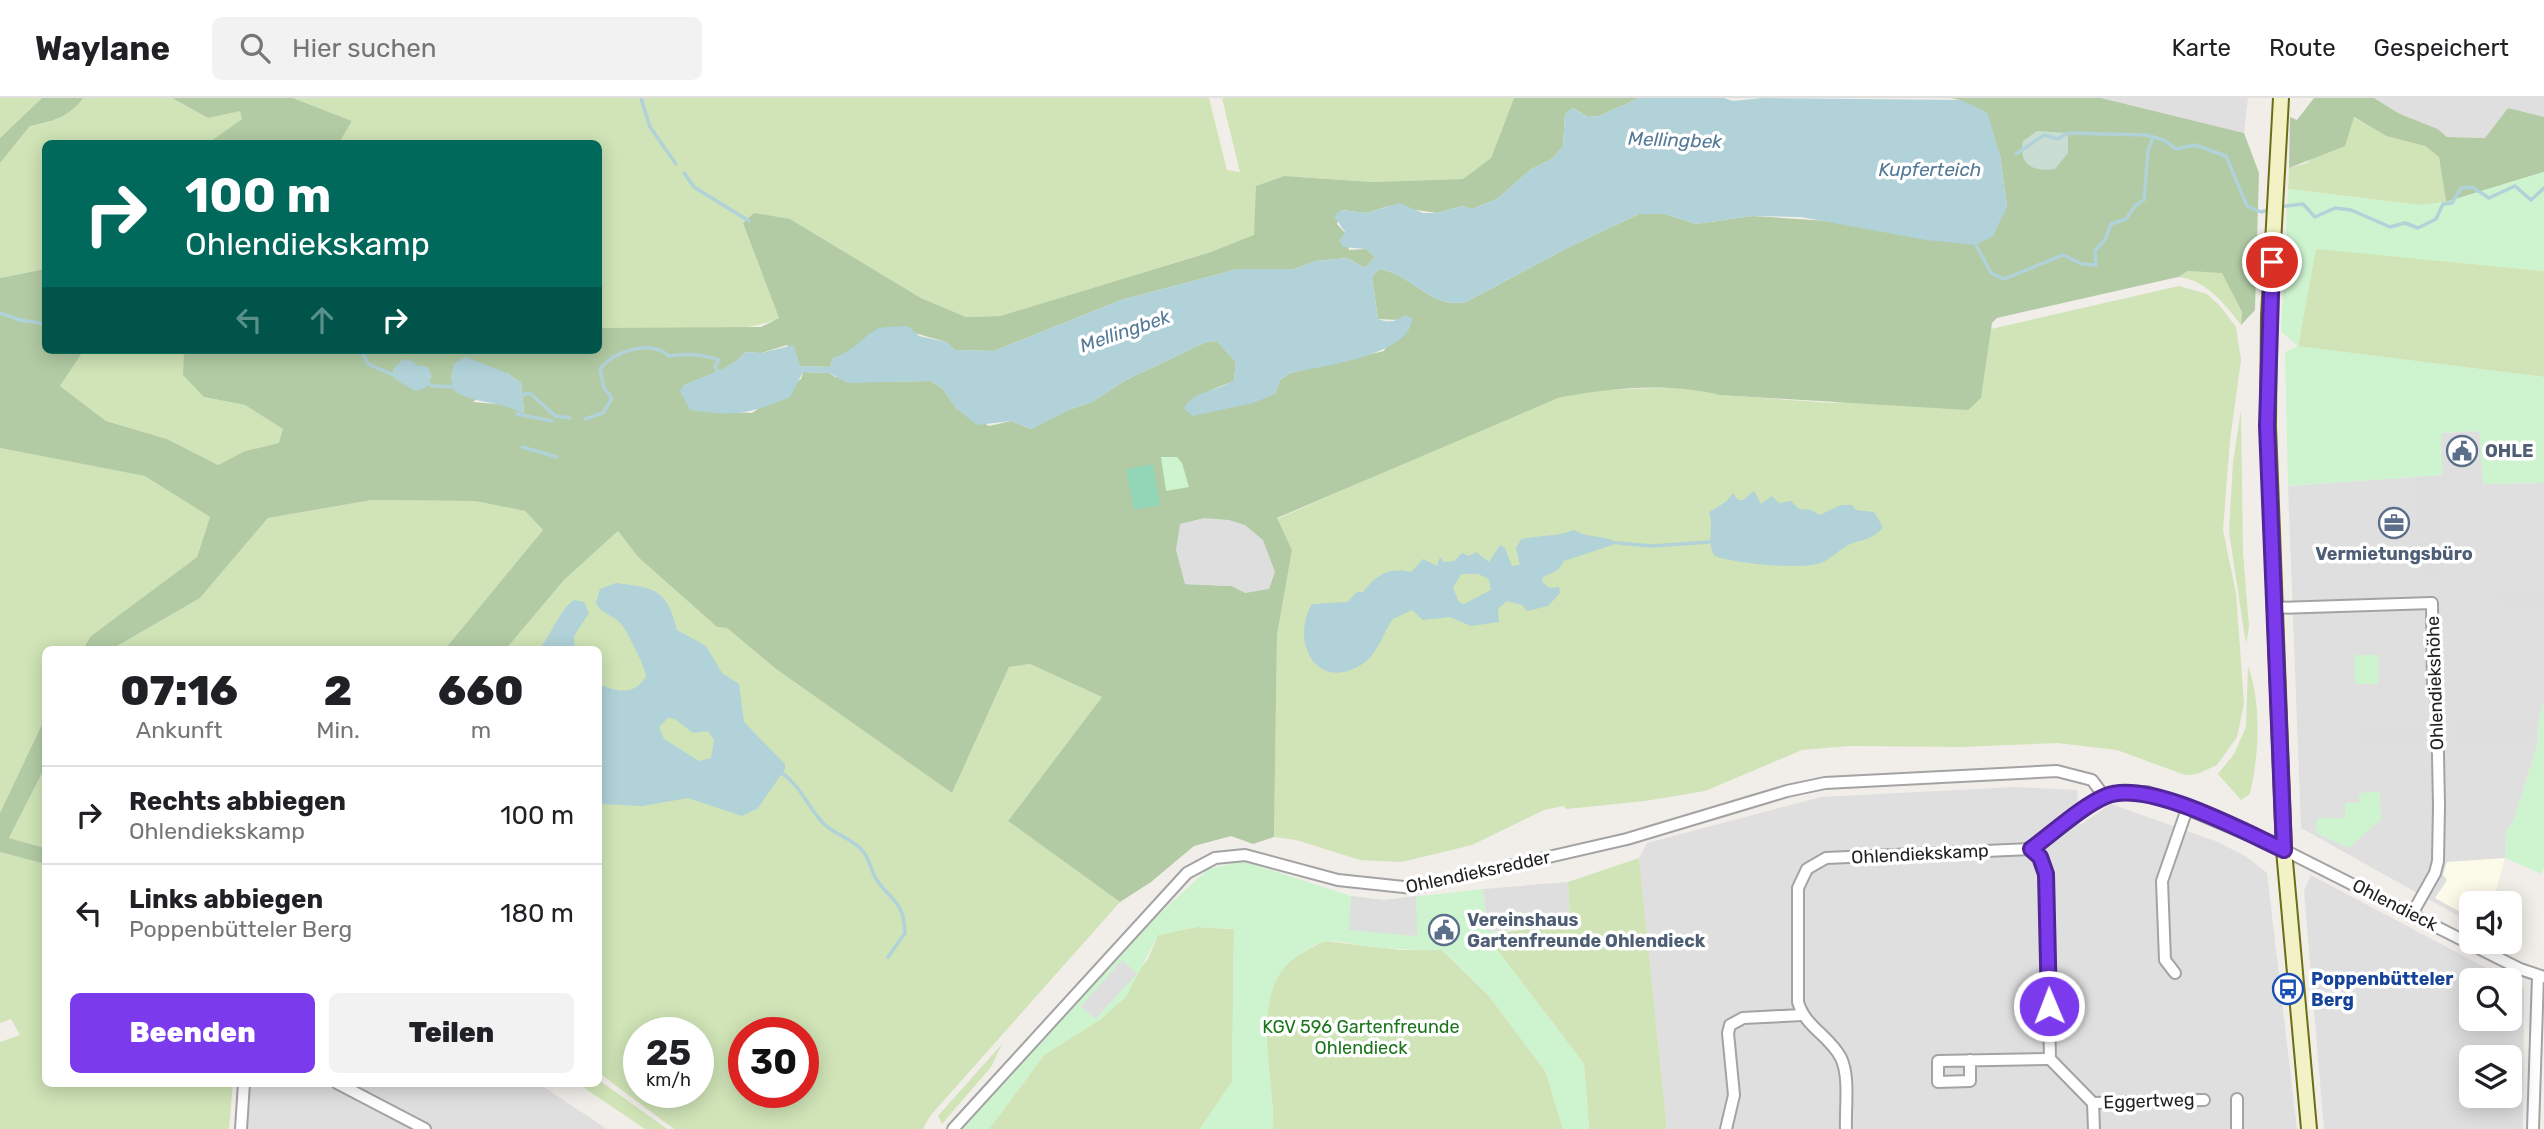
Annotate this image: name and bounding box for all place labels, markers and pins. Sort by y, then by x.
pin [2242,232,2302,292]
public building icon: OHLE [2445,434,2479,468]
place label: OHLE [2485,440,2533,462]
office icon: Vermietungsbüro [2377,506,2411,540]
place label: Vermietungsbüro [2315,543,2473,565]
place label: Vereinshaus Gartenfreunde Ohlendieck [1467,909,1706,952]
public building icon: Vereinshaus Gartenfreunde Ohlendieck [1427,913,1461,947]
place label: Poppenbütteler Berg [2311,968,2453,1011]
bus stop icon: Poppenbütteler Berg [2271,972,2305,1006]

